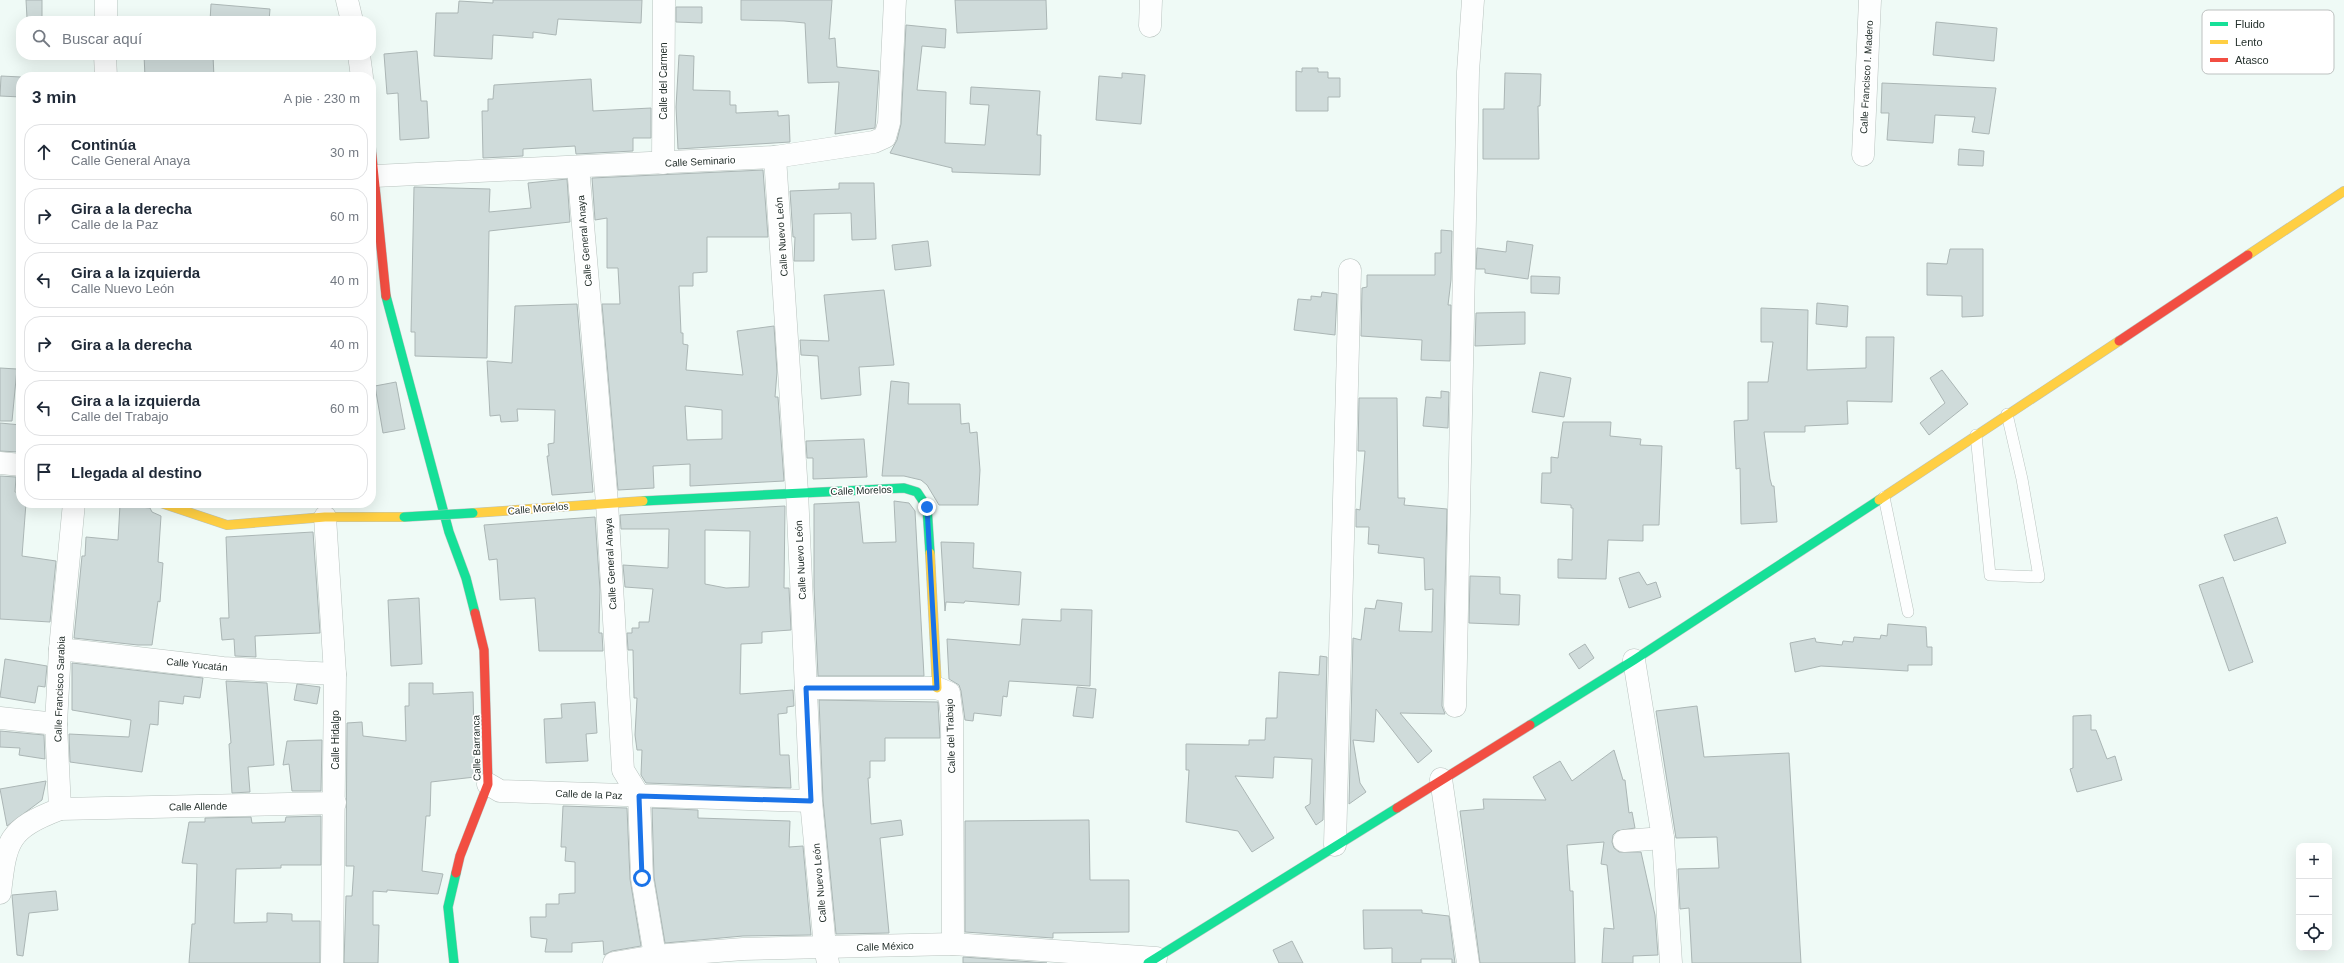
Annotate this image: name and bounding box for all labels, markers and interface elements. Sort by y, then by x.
legend [2202,10,2334,74]
search box [16,16,376,60]
text: Fluido [2235,18,2265,30]
street label: Calle Francisco I. Madero [1858,19,1875,134]
icon: search [30,27,52,49]
text: Buscar aquí [62,30,142,47]
text: Lento [2235,36,2263,48]
street label: Calle del Carmen [658,42,669,120]
text: Atasco [2235,54,2269,66]
text: 3 min [32,88,76,107]
text: A pie · 230 m [283,91,360,106]
text: Continúa [71,136,136,153]
icon: ahead [33,141,55,163]
text: 30 m [330,145,359,160]
text: Calle General Anaya [71,153,190,168]
street label: Calle Seminario [664,154,736,169]
street label: Calle General Anaya [575,194,594,287]
street label: Calle Nuevo León [773,197,790,277]
text: Gira a la derecha [71,200,192,217]
icon: right [33,205,55,227]
text: 60 m [330,209,359,224]
text: Calle de la Paz [71,217,158,232]
text: Gira a la izquierda [71,264,200,281]
icon: left [33,269,55,291]
text: 40 m [330,273,359,288]
text: Calle Nuevo León [71,281,174,296]
icon: right [33,333,55,355]
text: Gira a la derecha [71,336,192,353]
text: 40 m [330,337,359,352]
text: Gira a la izquierda [71,392,200,409]
icon: left [33,397,55,419]
text: 60 m [330,401,359,416]
text: Calle del Trabajo [71,409,169,424]
icon: arrive [33,461,55,483]
text: Llegada al destino [71,464,202,481]
street label: Calle Morelos [830,484,892,497]
route end [918,498,936,516]
street label: Calle Morelos [507,500,569,517]
street label: Calle General Anaya [603,517,618,610]
street label: Calle Nuevo León [793,520,808,600]
street label: Calle Francisco Sarabia [52,635,67,742]
street label: Calle Yucatán [166,656,228,673]
street label: Calle del Trabajo [944,698,957,774]
street label: Calle Hidalgo [330,710,341,770]
street label: Calle Barranca [470,714,483,781]
street label: Calle de la Paz [555,788,623,801]
street label: Calle Allende [169,800,228,813]
street label: Calle Nuevo León [811,843,828,923]
map controls [2296,843,2332,951]
button: + [2296,843,2332,879]
route start [633,869,651,887]
button: − [2296,879,2332,915]
button: locate [2296,915,2332,951]
street label: Calle México [856,940,914,953]

